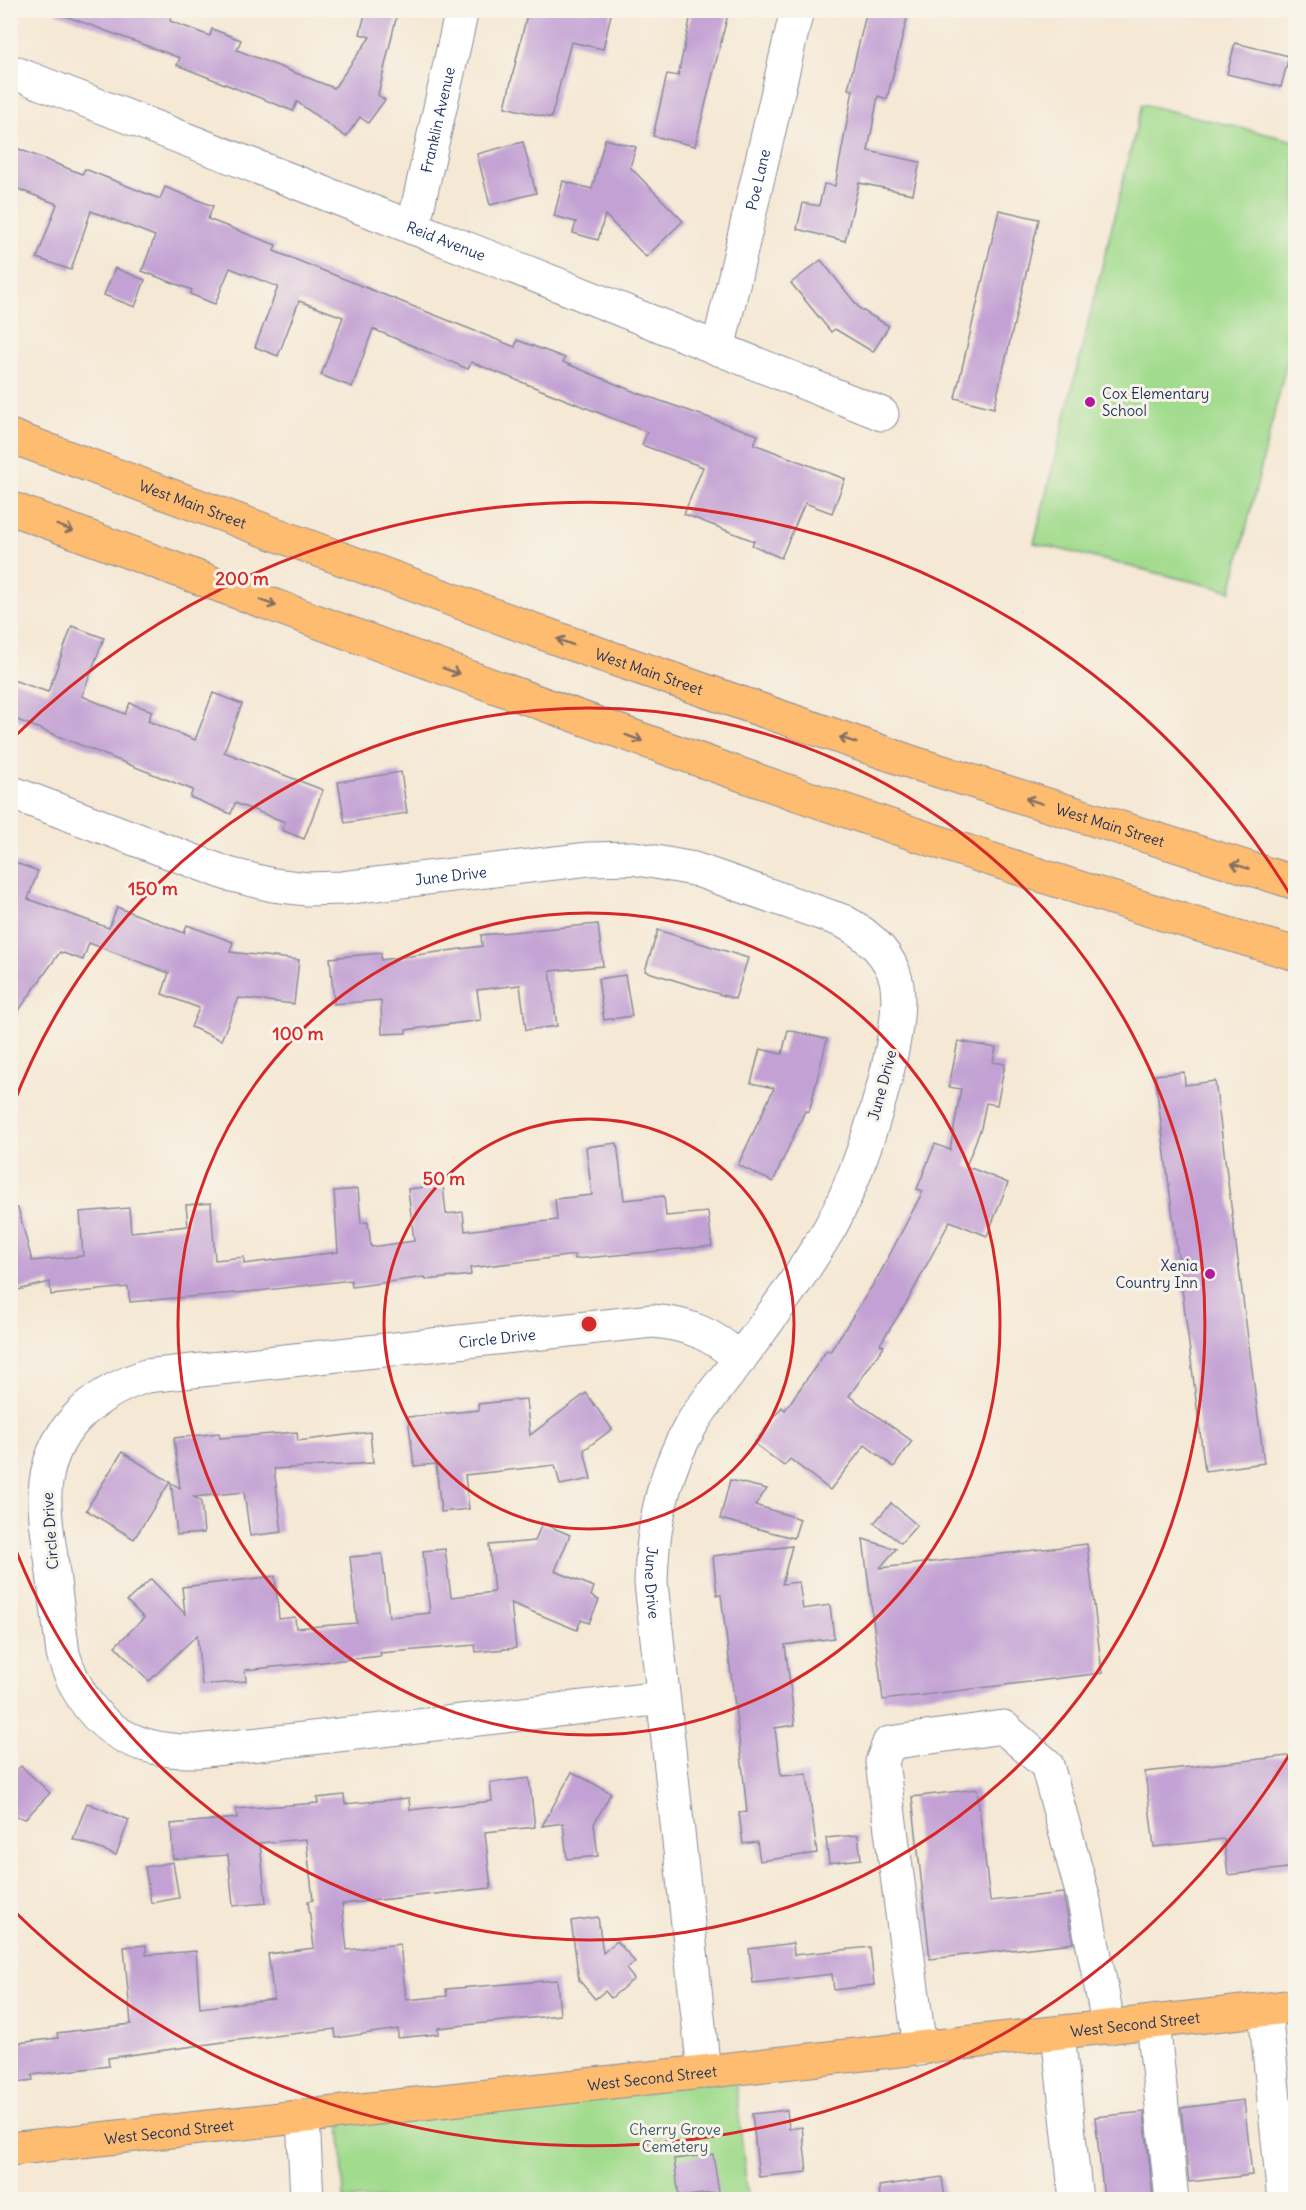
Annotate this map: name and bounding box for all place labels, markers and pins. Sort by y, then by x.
place label: Cox Elementary School [1102,384,1209,420]
marker: Cox Elementary School [1083,395,1097,409]
place label: Xenia Country Inn [1115,1256,1198,1292]
marker: Xenia Country Inn [1203,1267,1217,1281]
centre of rings [579,1314,599,1334]

